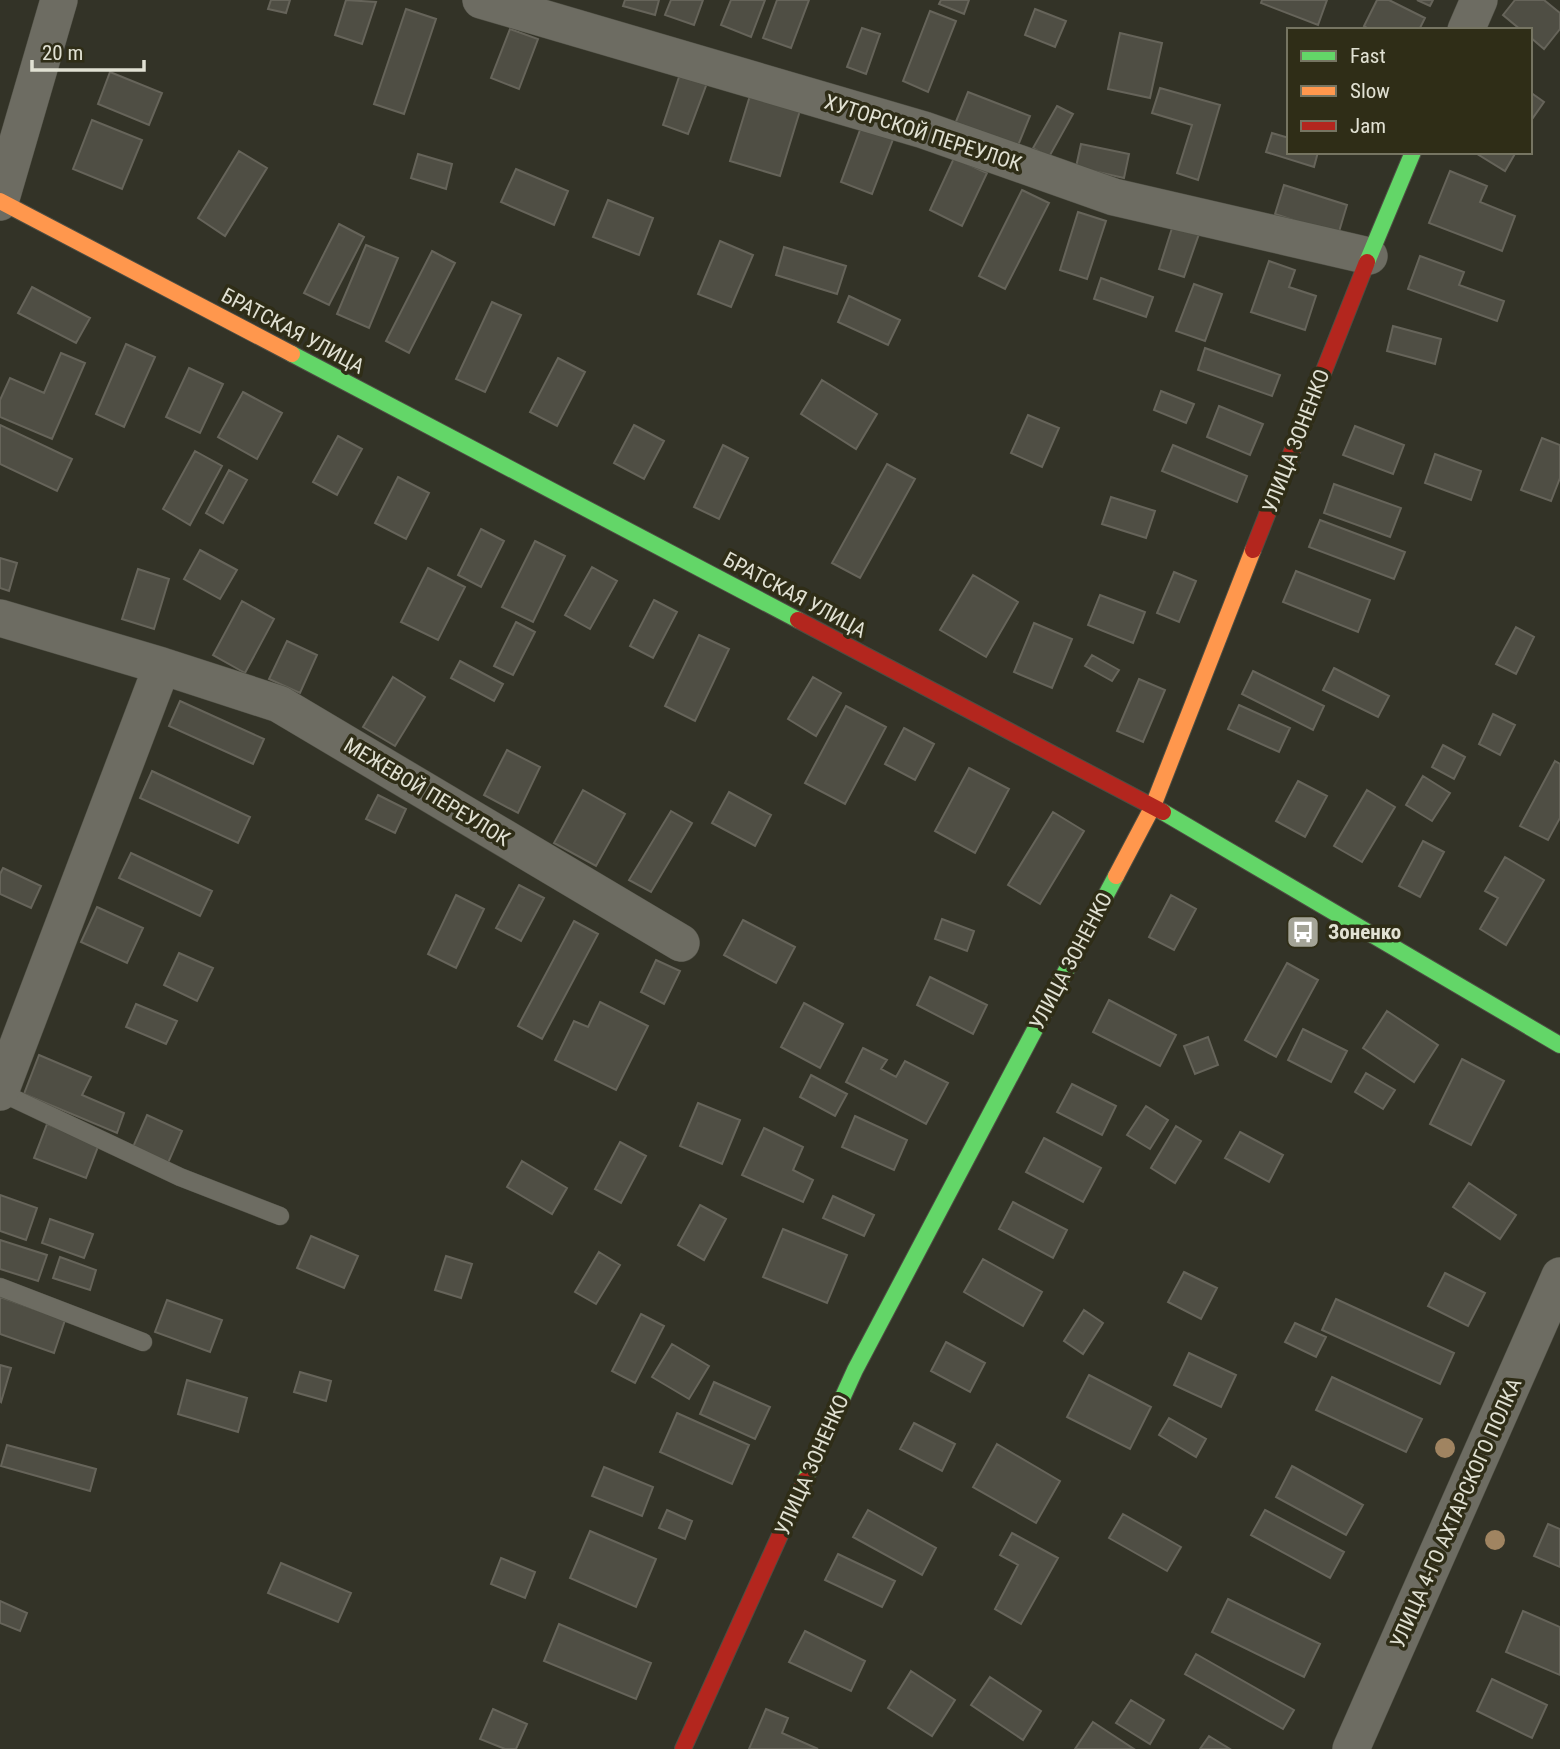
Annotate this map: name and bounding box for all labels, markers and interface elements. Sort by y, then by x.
scale bar [32,28,144,72]
legend [1287,28,1532,154]
text: 20 m [42,41,83,65]
text: Fast [1350,44,1386,68]
text: Slow [1350,79,1390,103]
street label: ХУТОРСКОЙ ПЕРЕУЛОК [821,90,1025,176]
text: Jam [1350,114,1386,138]
street label: БРАТСКАЯ УЛИЦА [218,283,368,379]
street label: УЛИЦА ЗОНЕНКО [1258,366,1334,516]
street label: БРАТСКАЯ УЛИЦА [720,547,870,643]
street label: МЕЖЕВОЙ ПЕРЕУЛОК [340,733,514,851]
street label: УЛИЦА ЗОНЕНКО [1025,888,1117,1034]
bus stop icon: Зоненко [1284,913,1322,951]
place label: Зоненко [1328,920,1401,944]
street label: УЛИЦА 4-ГО АХТАРСКОГО ПОЛКА [1386,1374,1526,1652]
street label: УЛИЦА ЗОНЕНКО [770,1391,854,1539]

